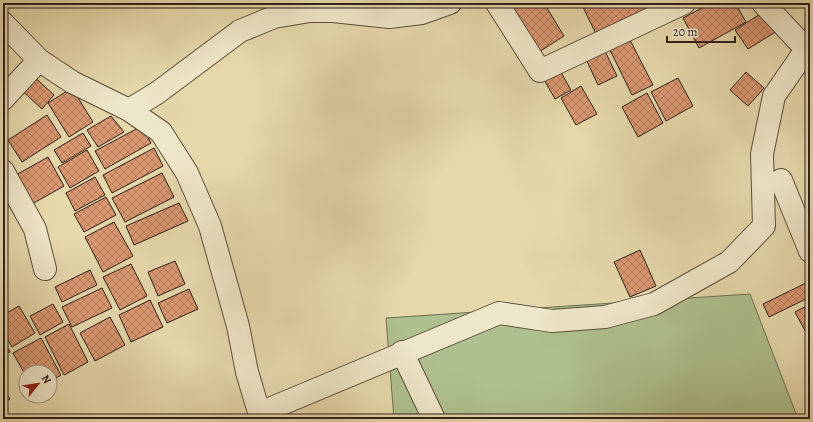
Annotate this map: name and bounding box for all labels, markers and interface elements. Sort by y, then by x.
scale bar [667,18,735,44]
text: 20 m [673,24,697,40]
north arrow [18,364,58,404]
text: N [38,372,55,386]

